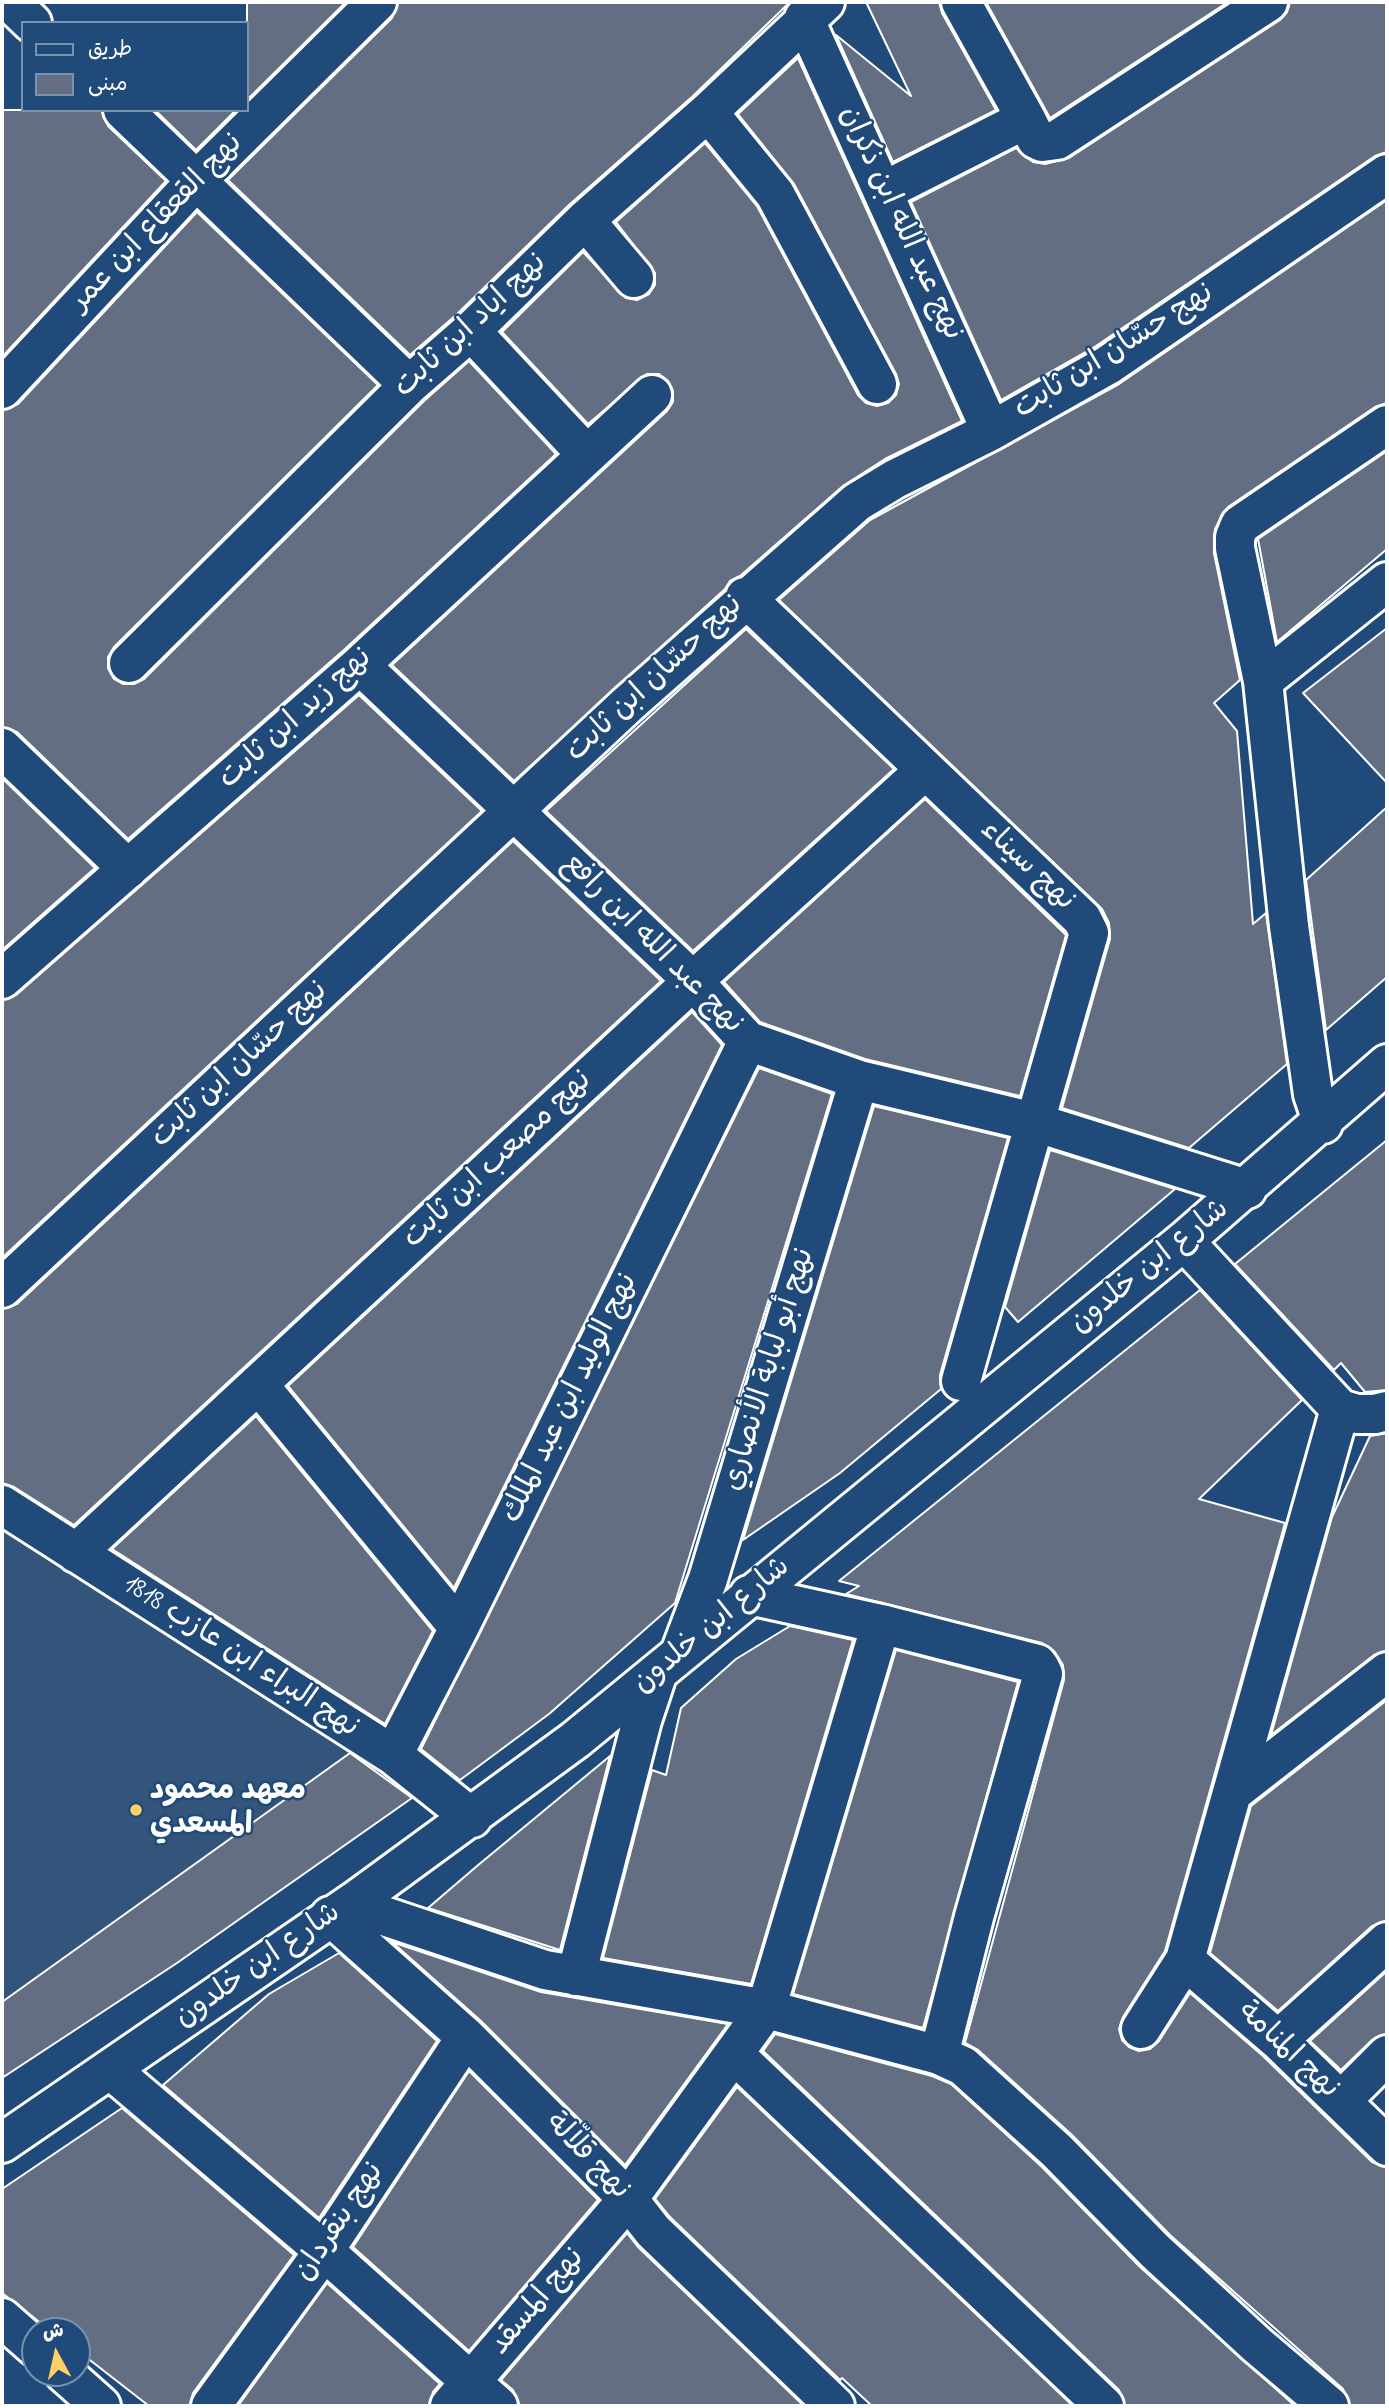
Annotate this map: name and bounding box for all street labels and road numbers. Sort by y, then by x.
street label: نهج عبد الله ابن ذكران [829,101,969,347]
street label: نهج القعقاع ابن عمر [64,127,252,321]
street label: نهج اياد ابن ثابت [388,247,556,407]
street label: نهج حسّان ابن ثابت [1008,277,1222,429]
street label: نهج حسّان ابن ثابت [560,589,752,771]
street label: نهج زيد ابن ثابت [213,642,381,798]
street label: نهج سيناء [971,814,1081,920]
street label: نهج عبد الله ابن رافع [553,847,749,1043]
street label: نهج حسّان ابن ثابت [145,975,337,1157]
street label: نهج مصعب ابن ثابت [397,1064,601,1258]
street label: شارع ابن خلدون [1064,1193,1238,1343]
street label: نهج أبو لبابة الأنصاري [717,1244,825,1496]
street label: نهج الوليد ابن عبد الملك [496,1268,648,1530]
street label: شارع ابن خلدون [627,1551,799,1703]
street label: نهج البراء ابن عازب 1818 [115,1568,365,1748]
street label: شارع ابن خلدون [169,1897,349,2037]
street label: نهج المنامة [1228,1996,1346,2108]
street label: نهج قلاّلة [536,2107,636,2209]
street label: نهج بنقردان [288,2157,394,2289]
street label: نهج المسقد [484,2242,594,2364]

